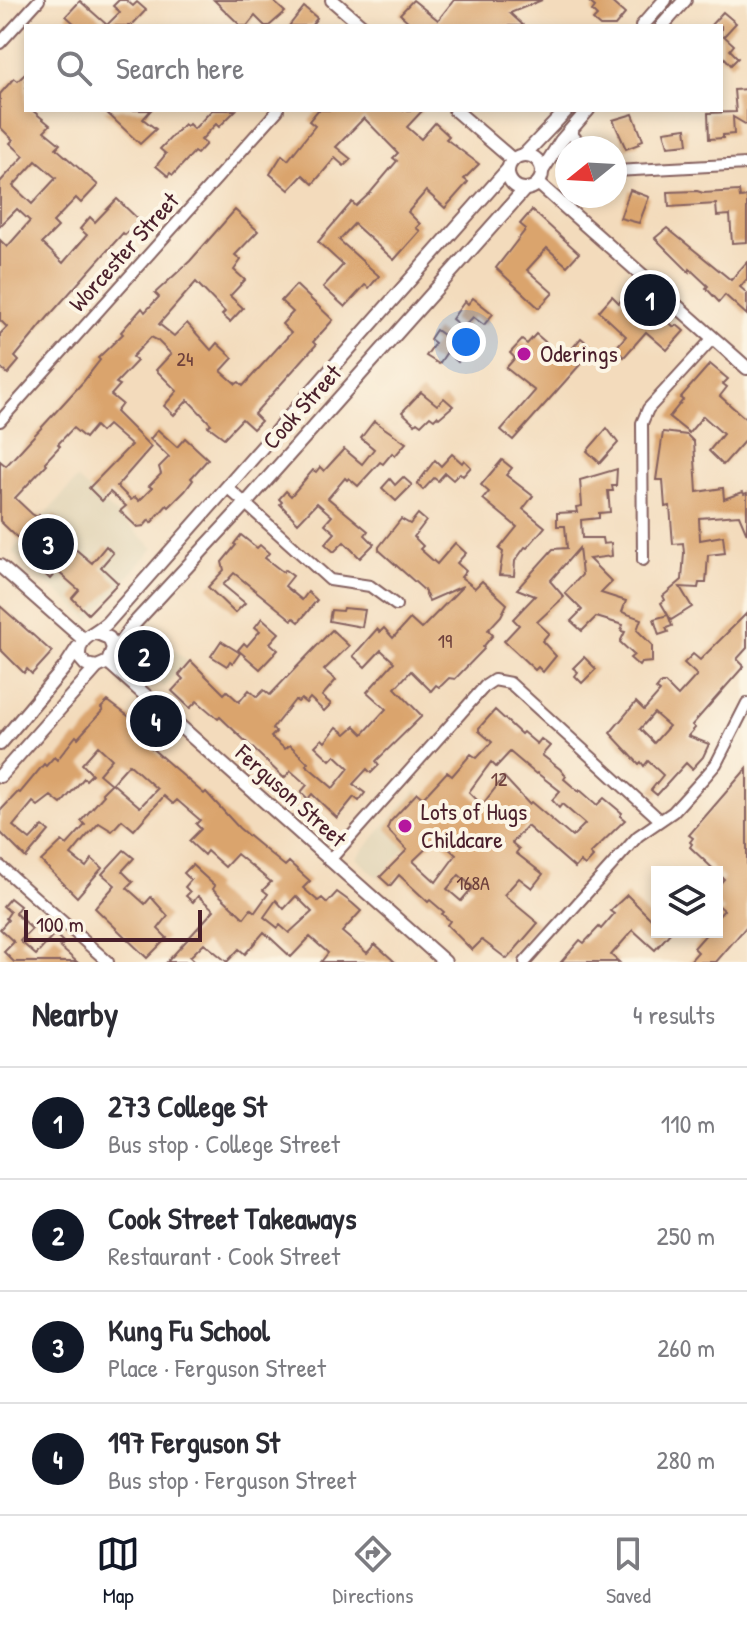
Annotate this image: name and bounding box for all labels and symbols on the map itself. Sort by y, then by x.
north arrow [555,136,627,208]
street label: Worcester Street [61,184,186,318]
pin: 1 [624,270,676,330]
your location [446,322,486,362]
place label: Oderings [540,337,618,369]
house number: 24 [177,345,193,372]
marker: Oderings [515,345,533,363]
street label: Cook Street [255,356,348,456]
pin: 3 [22,514,74,574]
pin: 2 [118,626,170,686]
house number: 19 [438,627,452,654]
pin: 4 [130,691,182,751]
street label: Ferguson Street [228,736,355,854]
house number: 12 [491,765,508,792]
place label: Lots of Hugs Childcare [421,795,527,855]
marker: Lots of Hugs Childcare [396,817,414,835]
house number: 168A [456,869,490,896]
scale bar [24,906,202,942]

